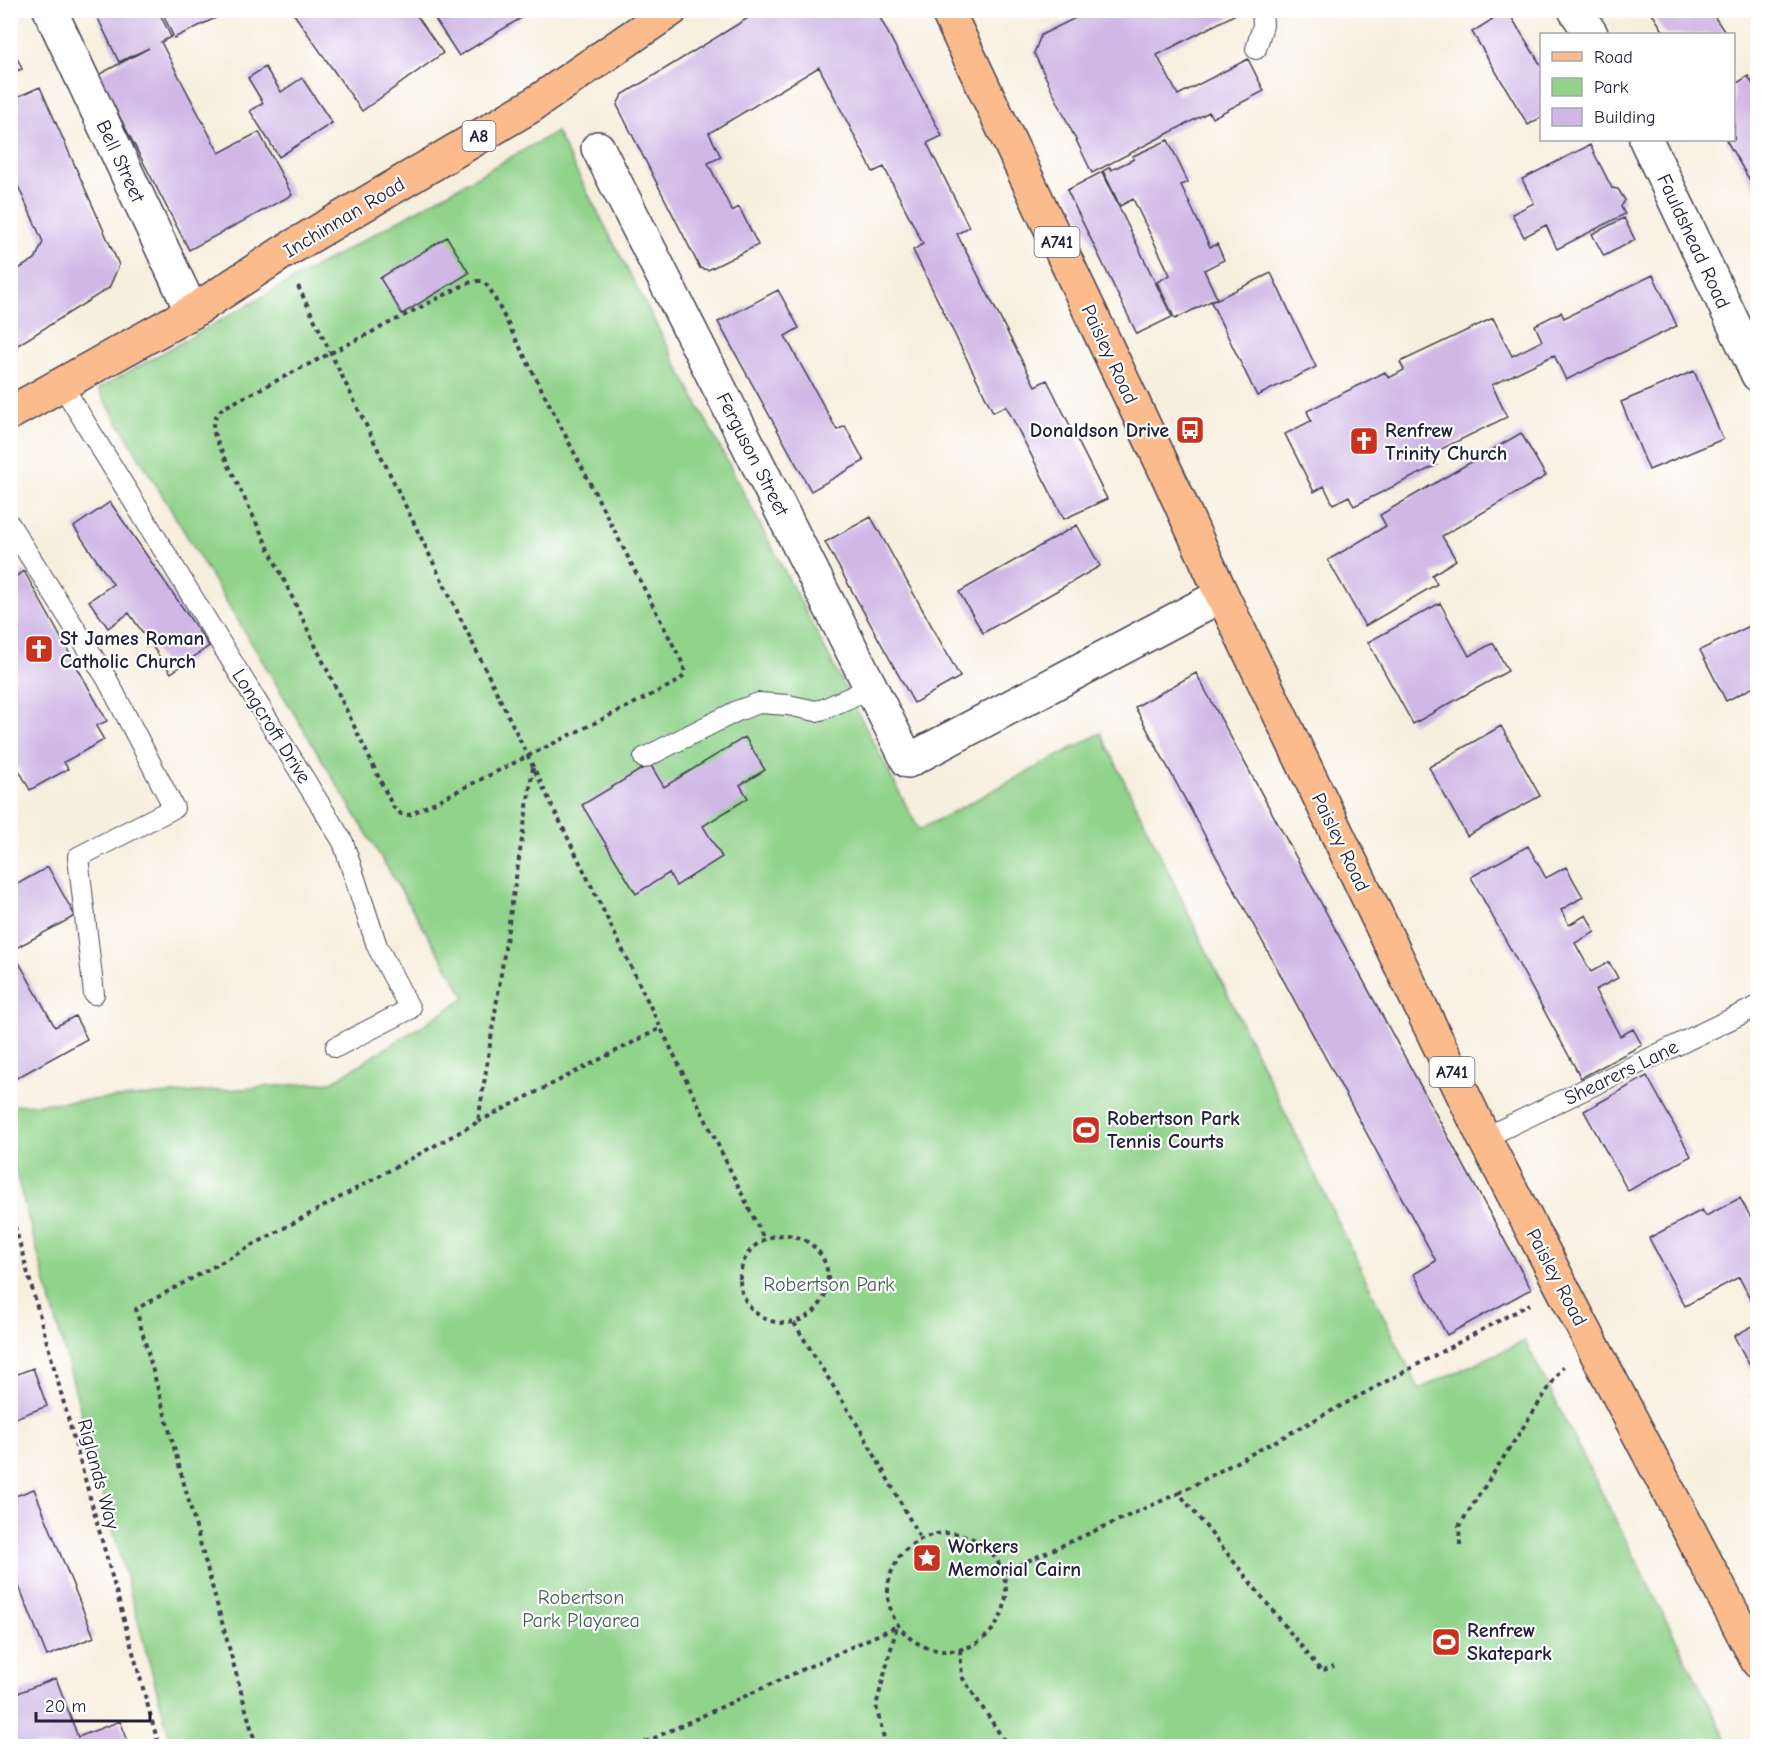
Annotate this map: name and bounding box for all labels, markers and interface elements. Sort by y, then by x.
legend [1540,33,1735,141]
text: Road [1594,47,1633,68]
text: Park [1594,77,1629,98]
text: Building [1594,107,1656,128]
street label: Bell Street [92,116,150,207]
road number: A8 [462,121,496,151]
street label: Fauldshead Road [1652,170,1735,312]
street label: Inchinnan Road [280,172,409,263]
road number: A741 [1034,227,1080,257]
street label: Paisley Road [1077,301,1143,407]
street label: Ferguson Street [712,389,794,521]
bus stop icon: Donaldson Drive [1174,414,1206,446]
place label: Donaldson Drive [1030,419,1169,442]
place label: Renfrew Trinity Church [1385,419,1507,465]
church icon: Renfrew Trinity Church [1348,425,1380,457]
place label: St James Roman Catholic Church [60,627,204,673]
church icon: St James Roman Catholic Church [23,633,55,665]
street label: Longcroft Drive [227,665,316,788]
street label: Paisley Road [1307,789,1374,895]
street label: Shearers Lane [1561,1035,1682,1110]
road number: A741 [1430,1057,1474,1087]
place label: Robertson Park Tennis Courts [1107,1107,1240,1153]
sports icon: Robertson Park Tennis Courts [1070,1114,1102,1146]
street label: Paisley Road [1521,1225,1592,1330]
park label: Robertson Park [763,1273,895,1296]
street label: Riglands Way [73,1416,124,1532]
place label: Workers Memorial Cairn [948,1535,1081,1581]
place icon: Workers Memorial Cairn [911,1542,943,1574]
park label: Robertson Park Playarea [522,1586,640,1632]
place label: Renfrew Skatepark [1467,1619,1552,1665]
sports icon: Renfrew Skatepark [1430,1626,1462,1658]
scale bar [36,1685,150,1723]
text: 20 m [45,1696,86,1717]

